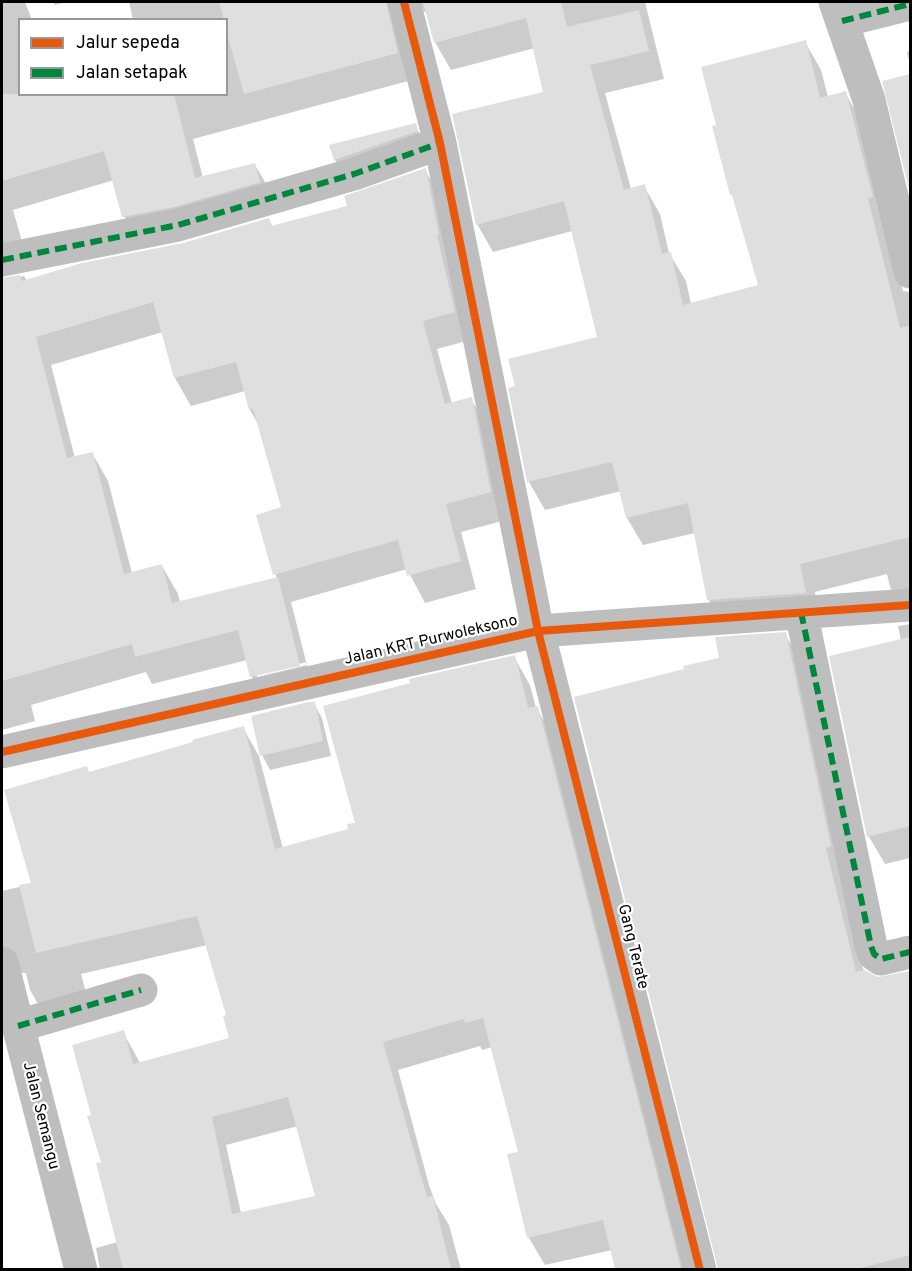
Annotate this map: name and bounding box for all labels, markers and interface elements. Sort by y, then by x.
legend [18,18,228,96]
text: Jalur sepeda [76,32,180,55]
text: Jalan setapak [76,62,188,85]
street label: Jalan KRT Purwoleksono [342,612,520,670]
street label: Gang Terate [612,903,652,991]
street label: Jalan Semangu [17,1060,63,1172]

